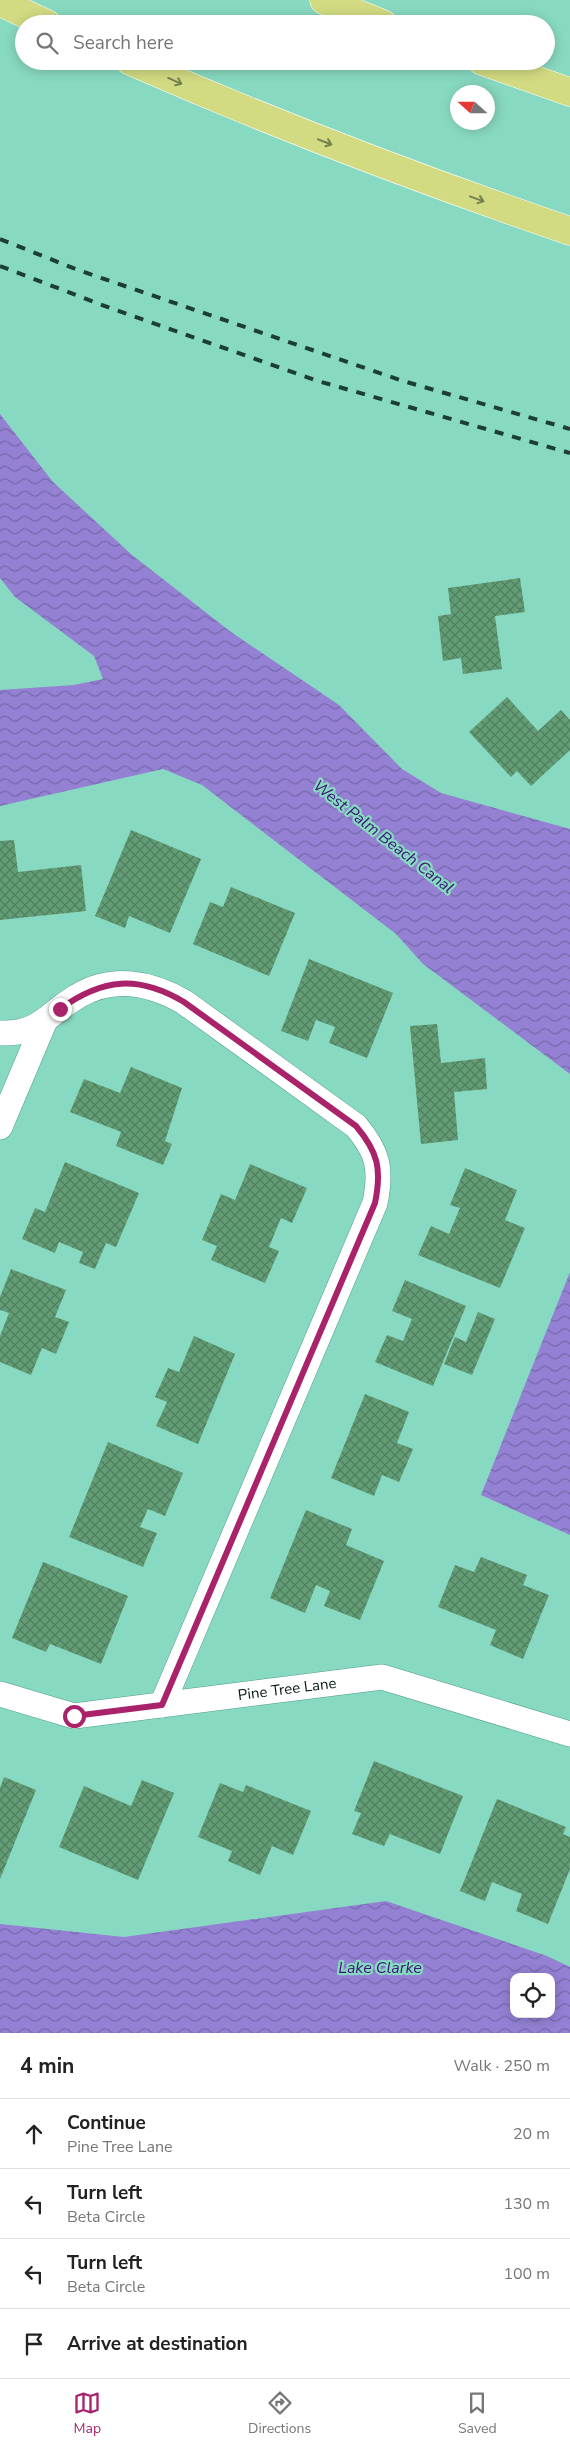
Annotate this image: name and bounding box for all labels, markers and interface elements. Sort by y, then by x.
search box [15,15,555,70]
icon: search [33,29,61,57]
text: Search here [73,30,174,56]
one-way arrow [167,76,182,86]
north arrow [450,85,495,130]
one-way arrow [317,138,332,147]
one-way arrow [469,195,485,204]
water label: West Palm Beach Canal [308,775,459,899]
route end [49,998,72,1021]
street label: Pine Tree Lane [237,1673,337,1705]
route start [63,1705,86,1728]
water label: Lake Clarke [338,1957,422,1979]
map controls [510,1973,555,2018]
button: locate [510,1973,555,2018]
text: 4 min [20,2052,74,2080]
text: Walk · 250 m [454,2055,550,2077]
text: Continue [67,2110,146,2136]
icon: ahead [20,2120,48,2148]
text: 20 m [513,2123,550,2145]
text: Pine Tree Lane [67,2136,173,2158]
text: Turn left [67,2180,142,2206]
icon: left [20,2190,48,2218]
text: 130 m [503,2193,550,2215]
text: Beta Circle [67,2206,145,2228]
text: Turn left [67,2250,142,2276]
icon: left [20,2260,48,2288]
text: 100 m [503,2263,550,2285]
text: Beta Circle [67,2276,145,2298]
icon: arrive [20,2330,48,2358]
text: Arrive at destination [67,2331,248,2357]
tab: Map [73,2389,101,2438]
tab: Directions [248,2389,311,2438]
tab: Saved [458,2389,497,2438]

